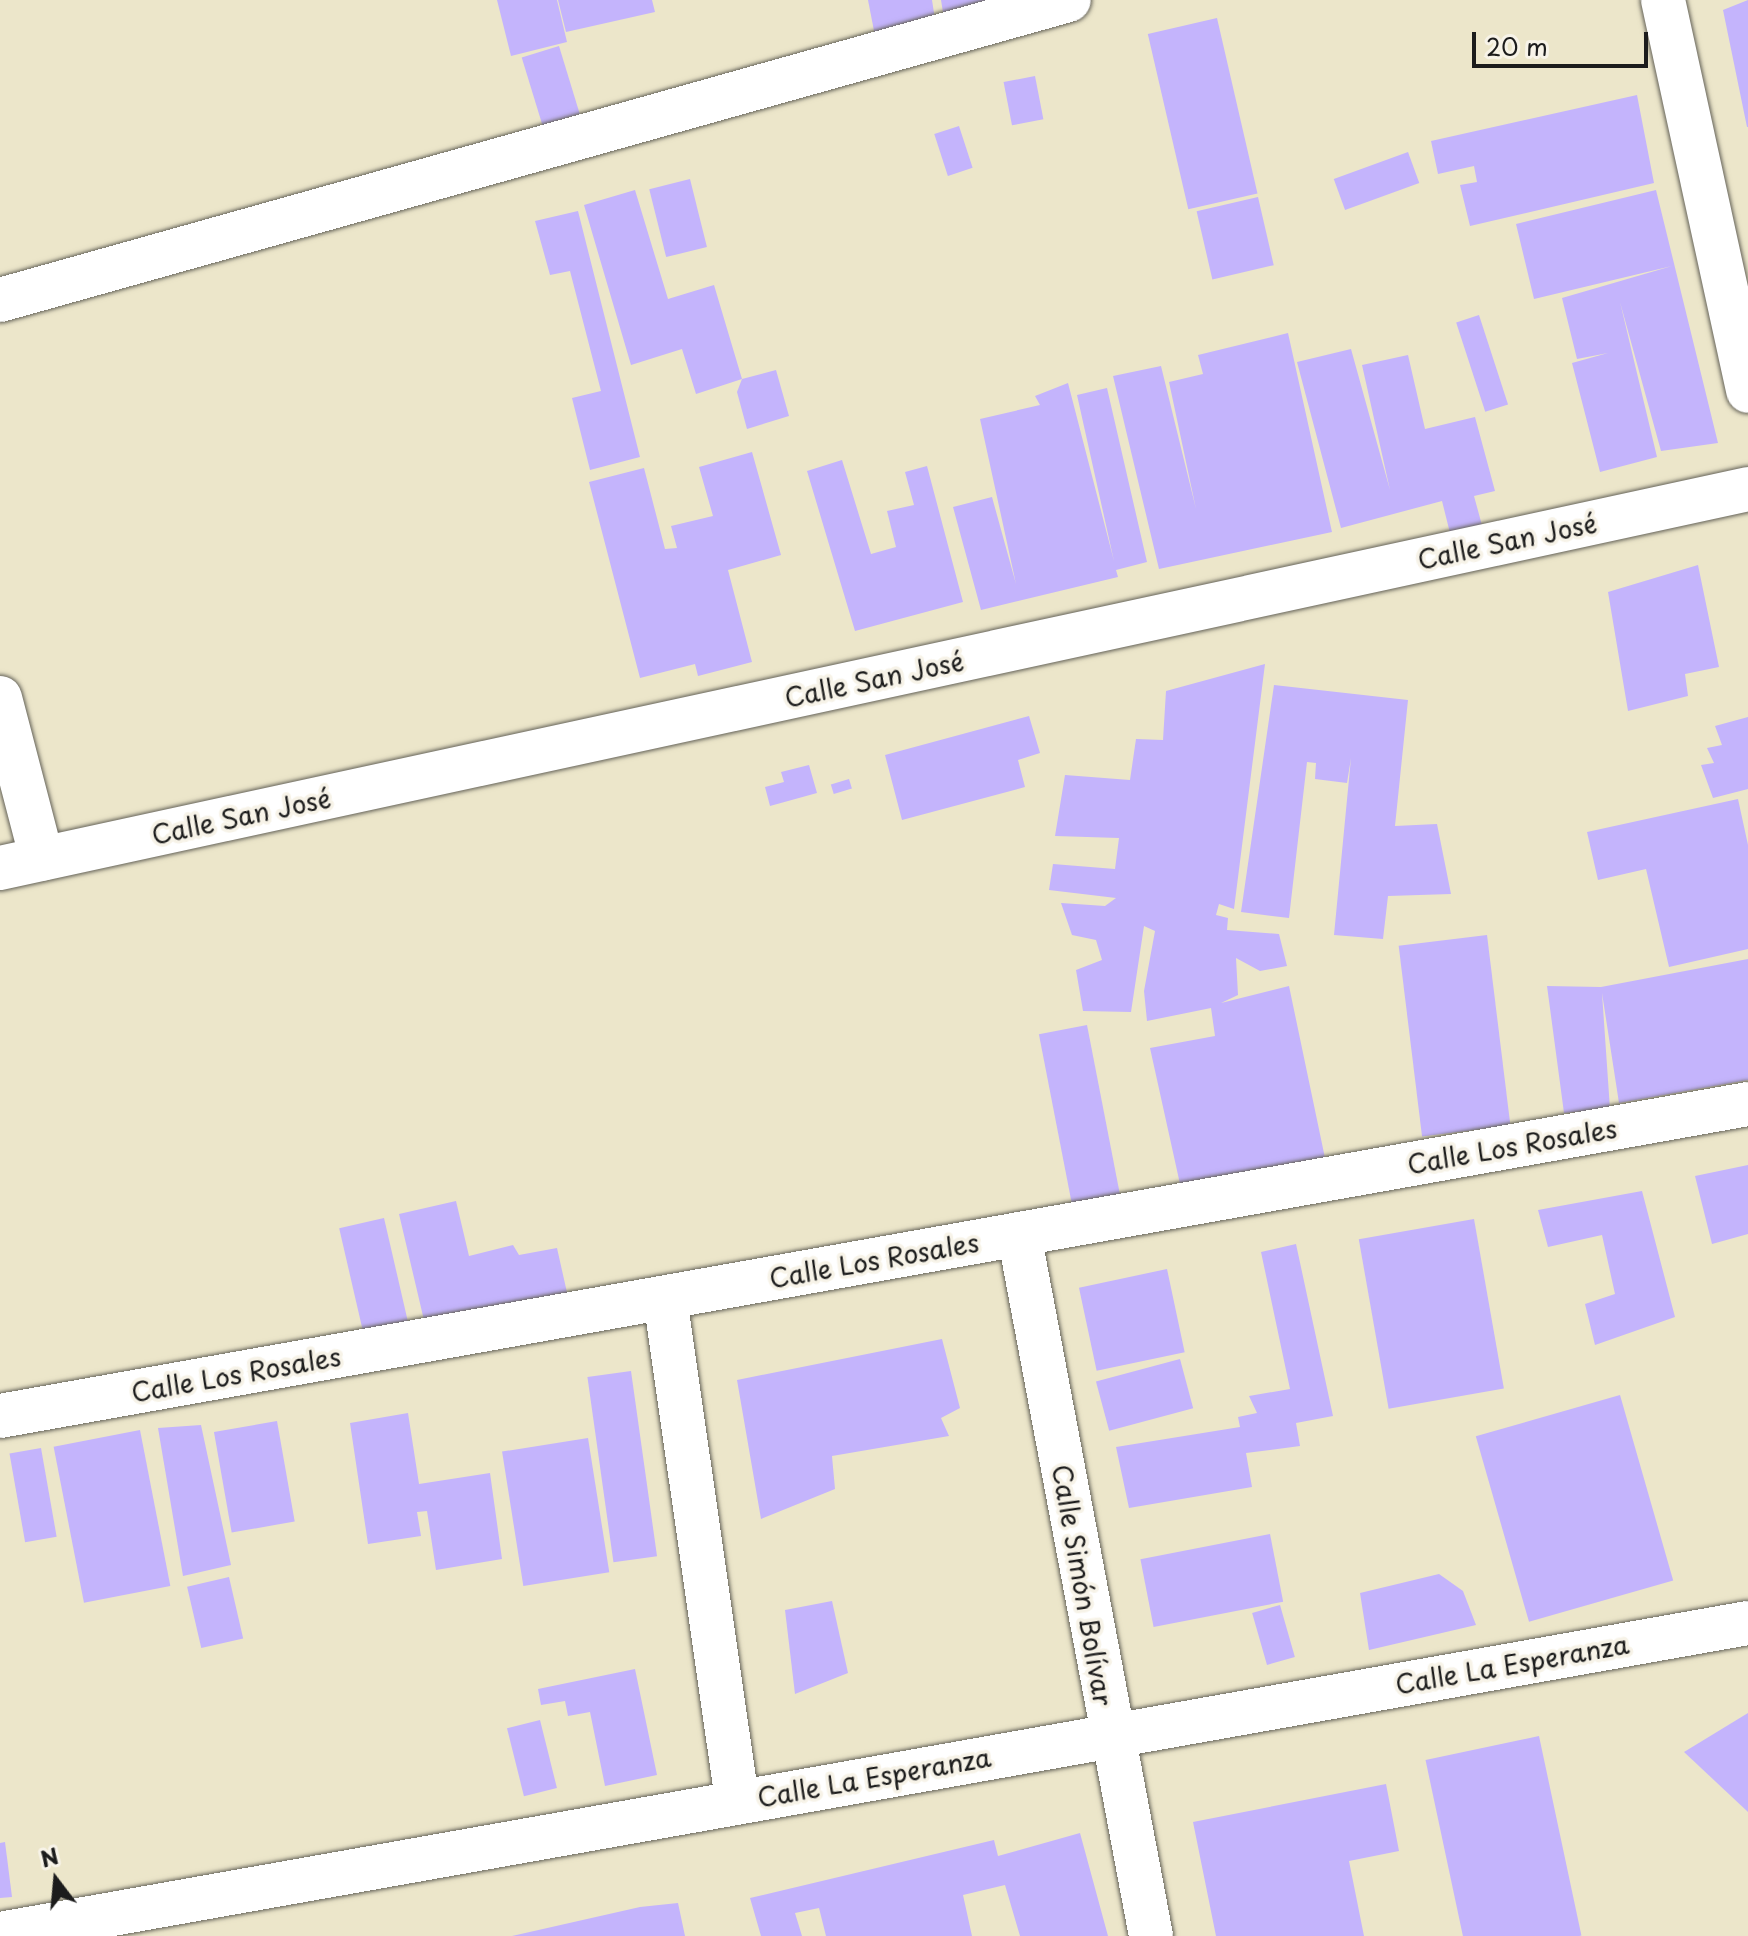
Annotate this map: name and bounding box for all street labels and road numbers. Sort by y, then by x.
street label: Calle San José [1414,507,1600,575]
street label: Calle San José [781,645,967,713]
street label: Calle San José [148,782,334,850]
street label: Calle Los Rosales [1403,1112,1621,1180]
street label: Calle Los Rosales [765,1226,983,1294]
street label: Calle Los Rosales [127,1340,345,1408]
street label: Calle Simón Bolívar [1046,1461,1120,1709]
street label: Calle La Esperanza [1392,1628,1632,1700]
street label: Calle La Esperanza [754,1741,994,1813]

